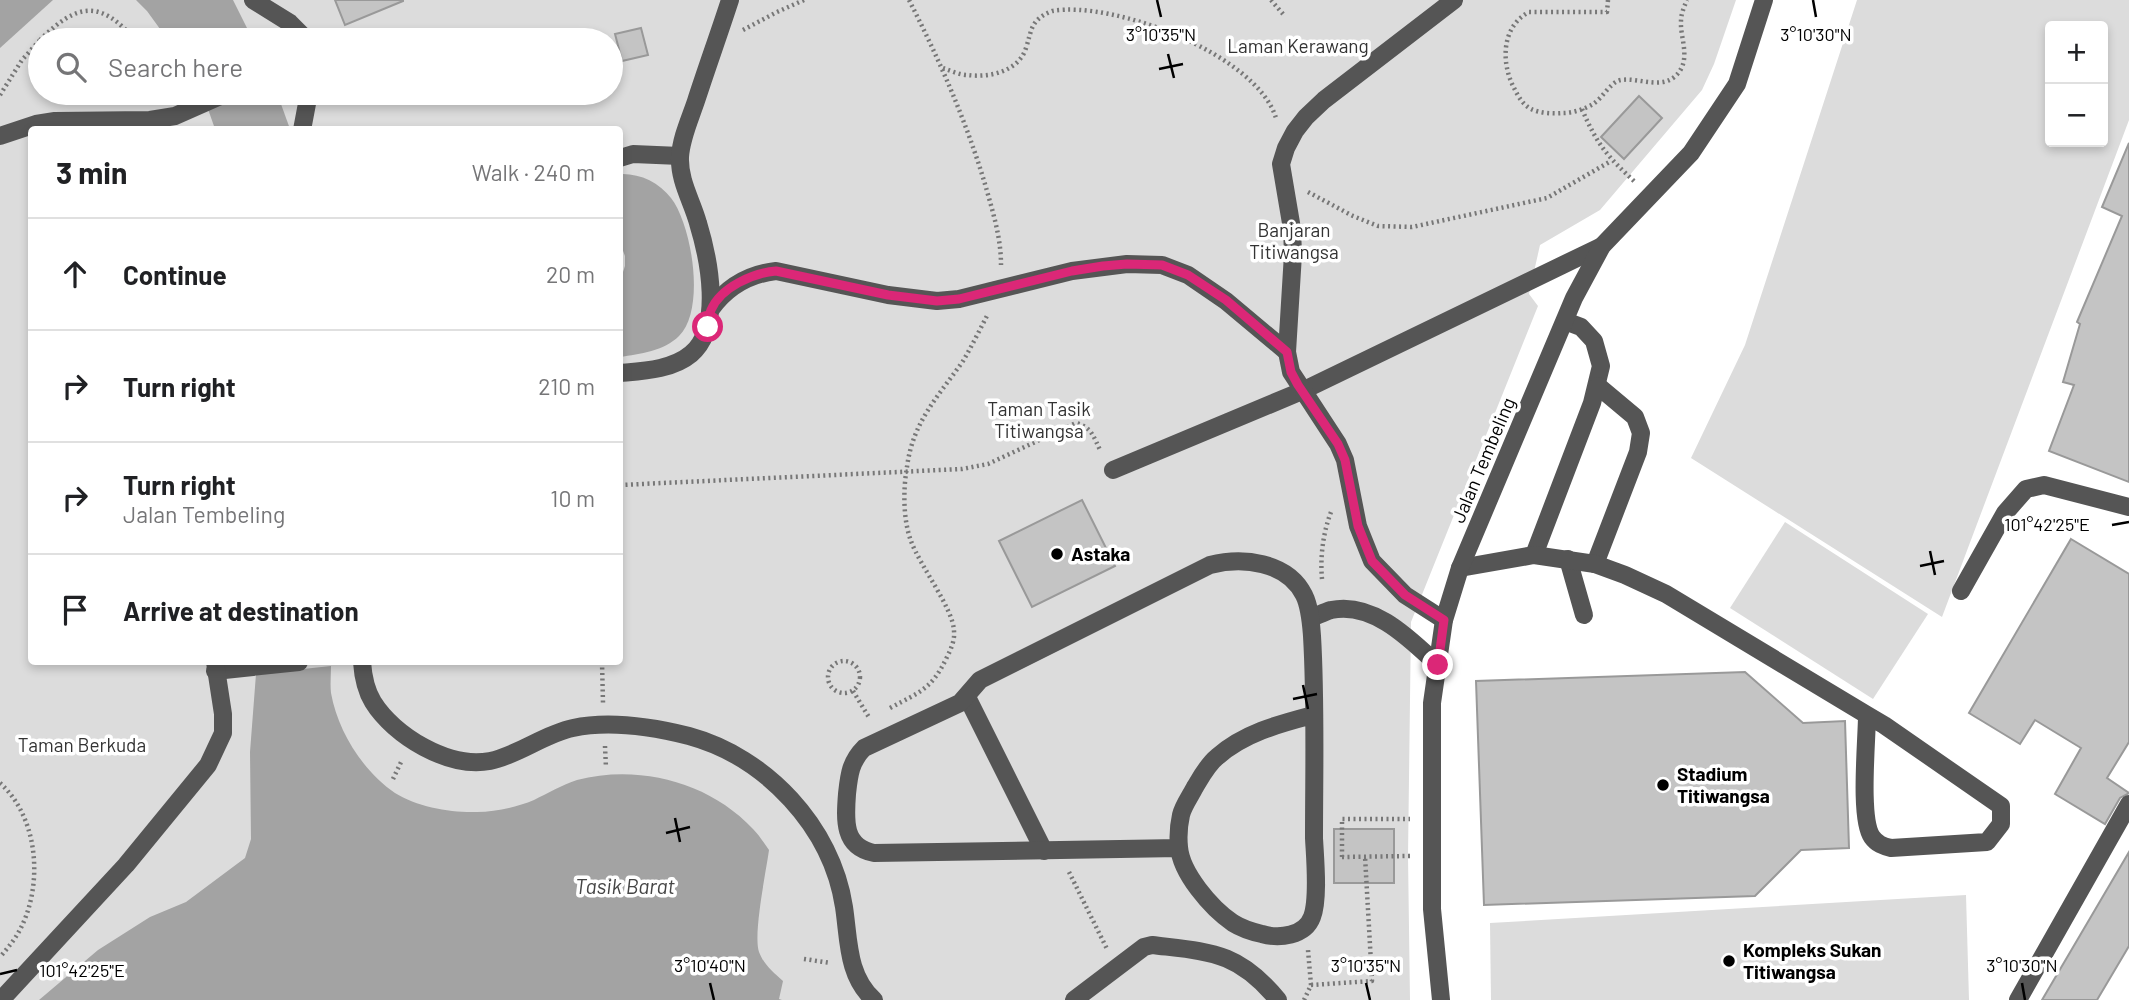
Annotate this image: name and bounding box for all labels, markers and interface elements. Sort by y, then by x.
map controls [2045,21,2108,147]
button: + [2045,21,2108,84]
text: 3°10'35"N [1126,23,1196,45]
text: 3°10'30"N [1780,23,1852,45]
search box [28,28,623,105]
park label: Laman Kerawang [1227,34,1369,57]
icon: search [52,48,90,86]
text: Search here [108,51,243,82]
button: − [2045,84,2108,147]
text: 3 min [56,154,127,190]
text: Walk · 240 m [472,158,595,186]
park label: Banjaran Titiwangsa [1249,218,1339,263]
icon: ahead [56,255,94,293]
text: Continue [123,259,227,290]
text: 20 m [546,260,595,288]
route start [692,311,723,342]
icon: right [56,367,94,405]
text: Turn right [123,371,236,402]
text: 210 m [538,372,595,400]
street label: Jalan Tembeling [1446,394,1519,526]
park label: Taman Tasik Titiwangsa [987,397,1091,442]
text: Turn right [123,469,236,500]
icon: right [56,479,94,517]
text: 10 m [550,484,595,512]
text: Jalan Tembeling [123,500,285,528]
text: 101°42'25"E [2004,513,2090,535]
place label: Astaka [1071,542,1130,565]
marker: Astaka [1049,546,1065,562]
icon: arrive [56,591,94,629]
text: Arrive at destination [123,595,359,626]
route end [1422,649,1453,680]
park label: Taman Berkuda [18,733,146,756]
place label: Stadium Titiwangsa [1677,762,1770,807]
marker: Stadium Titiwangsa [1655,777,1671,793]
water label: Tasik Barat [575,873,676,898]
place label: Kompleks Sukan Titiwangsa [1743,938,1882,983]
marker: Kompleks Sukan Titiwangsa [1721,953,1737,969]
text: 3°10'40"N [674,954,746,976]
text: 3°10'35"N [1331,954,1401,976]
text: 3°10'30"N [1986,954,2058,976]
text: 101°42'25"E [39,959,125,981]

